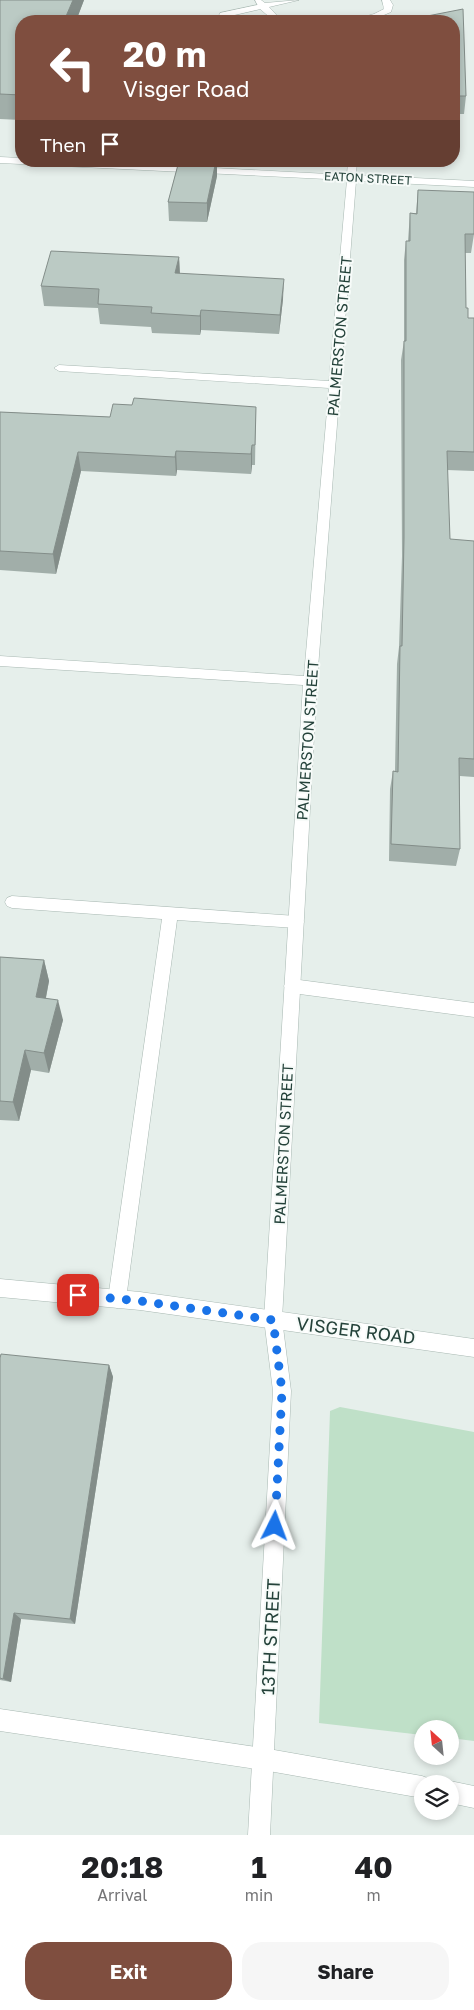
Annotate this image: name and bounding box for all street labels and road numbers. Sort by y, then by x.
street label: EATON STREET [324,168,413,188]
street label: PALMERSTON STREET [323,255,355,417]
street label: PALMERSTON STREET [292,659,322,821]
street label: PALMERSTON STREET [270,1063,296,1225]
street label: VISGER ROAD [295,1312,417,1348]
street label: 13TH STREET [256,1578,284,1696]

